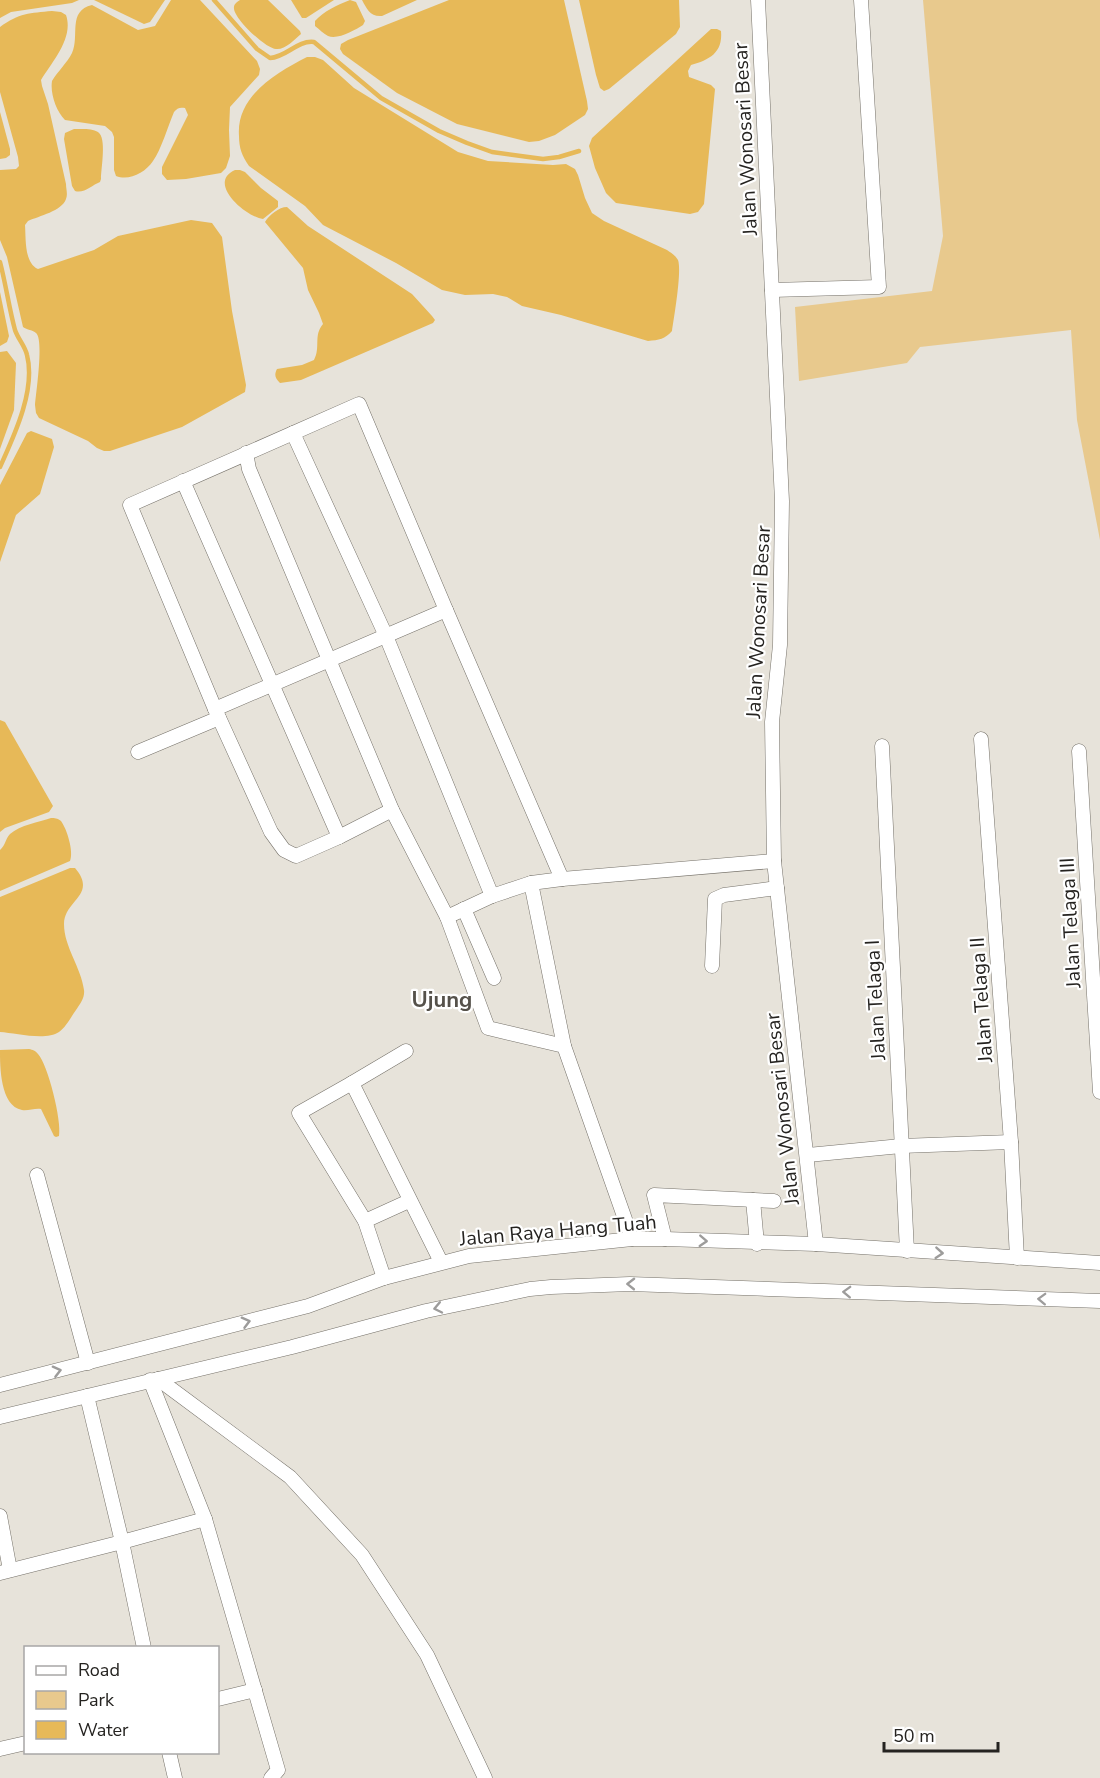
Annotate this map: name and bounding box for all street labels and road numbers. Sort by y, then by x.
street label: Jalan Wonosari Besar [727,42,764,237]
street label: Jalan Wonosari Besar [740,525,777,720]
street label: Jalan Telaga III [1054,857,1087,990]
street label: Jalan Telaga II [964,936,999,1064]
street label: Jalan Telaga I [859,939,892,1062]
street label: Jalan Wonosari Besar [759,1011,806,1207]
street label: Jalan Raya Hang Tuah [457,1208,658,1253]

